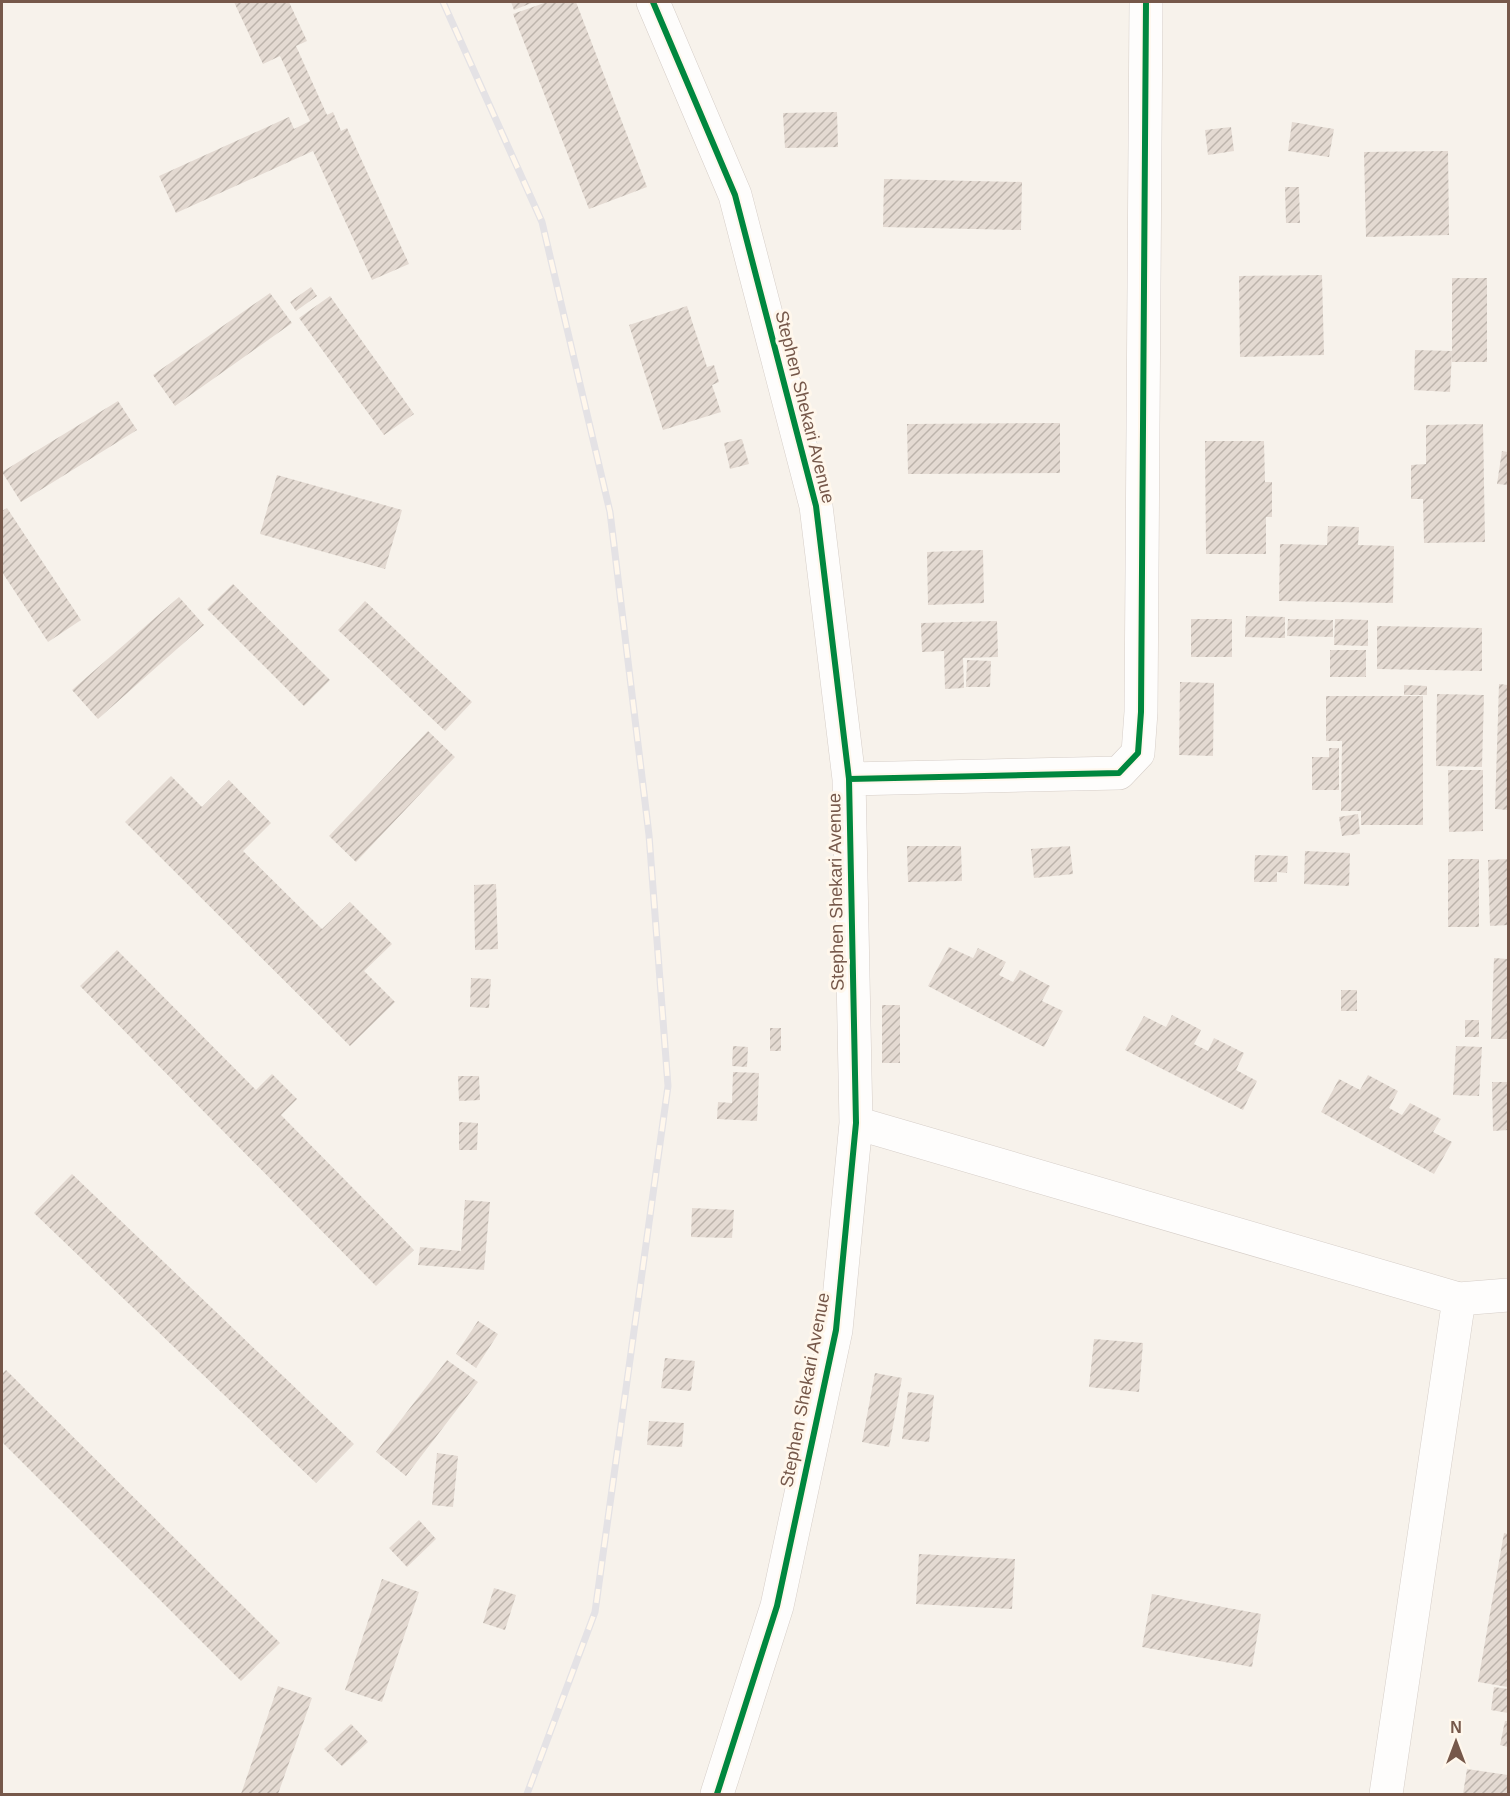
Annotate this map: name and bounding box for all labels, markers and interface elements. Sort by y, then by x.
street label: Stephen Shekari Avenue [771,309,839,505]
street label: Stephen Shekari Avenue [824,793,848,991]
street label: Stephen Shekari Avenue [776,1291,834,1489]
north arrow [1426,1712,1486,1772]
text: N [1450,1719,1462,1736]

